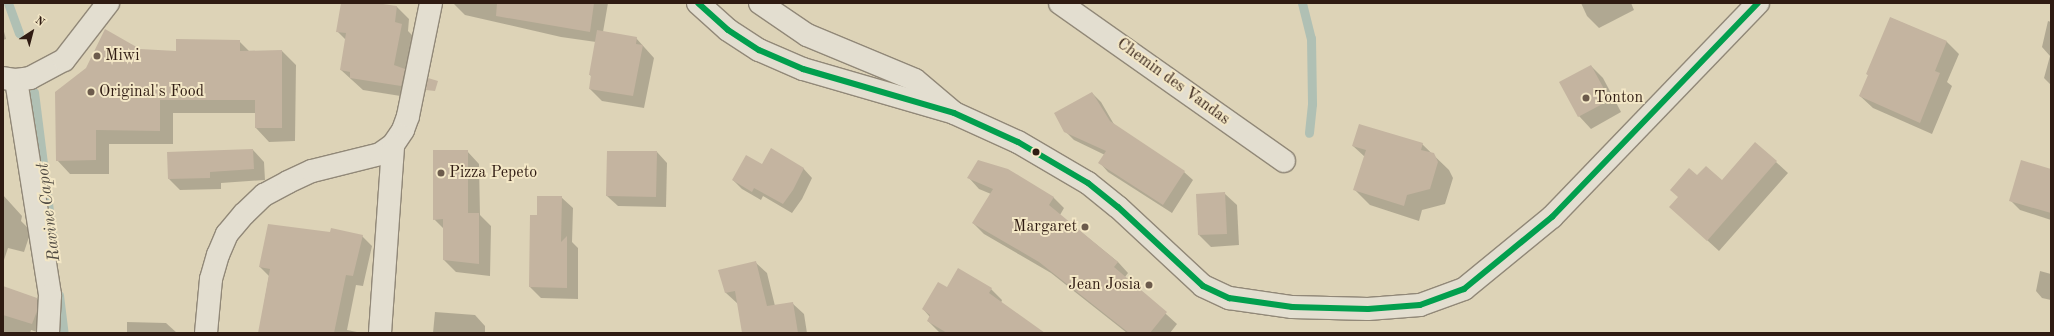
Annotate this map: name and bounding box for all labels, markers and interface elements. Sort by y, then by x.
north arrow [12,12,52,52]
text: N [33,15,46,29]
street label: Chemin des Vandas [1113,35,1233,129]
place label: Miwi [105,46,139,66]
marker: Miwi [92,51,102,61]
place label: Original's Food [99,82,204,102]
marker: Original's Food [86,87,96,97]
place label: Tonton [1594,88,1643,108]
marker: Tonton [1581,93,1591,103]
unlabelled marker [1031,147,1041,157]
water label: Ravine Capot [33,162,65,262]
place label: Pizza Pepeto [449,163,537,183]
marker: Pizza Pepeto [436,168,446,178]
place label: Margaret [1013,217,1077,237]
marker: Margaret [1080,222,1090,232]
place label: Jean Josia [1068,275,1141,295]
marker: Jean Josia [1144,280,1154,290]

